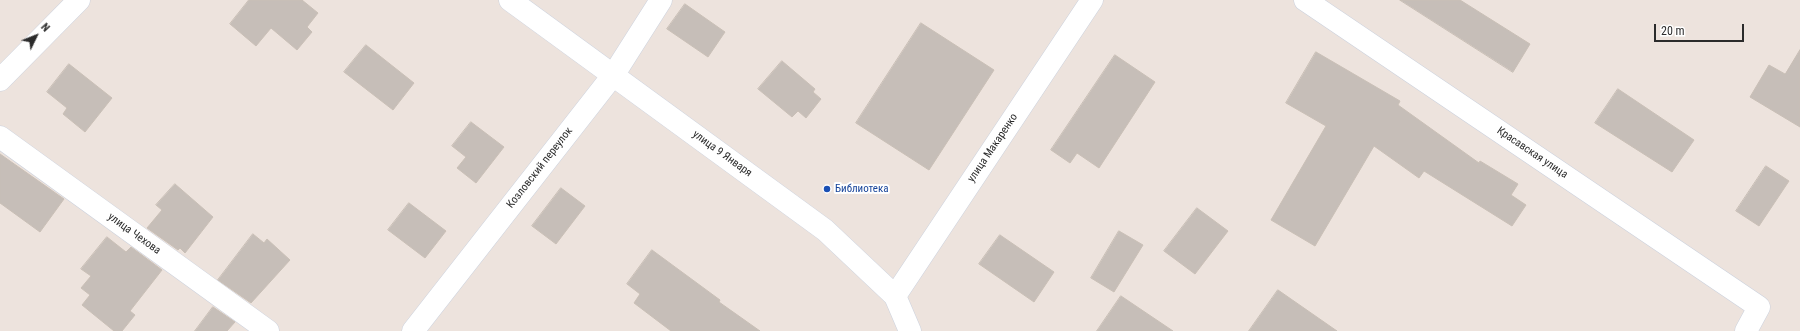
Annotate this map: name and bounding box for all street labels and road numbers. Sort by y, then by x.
street label: улица Макаренко [965,111,1021,185]
street label: Красавская улица [1494,124,1570,182]
street label: Козловский переулок [504,125,576,211]
street label: улица 9 Января [690,128,754,180]
street label: улица Чехова [105,210,163,258]

